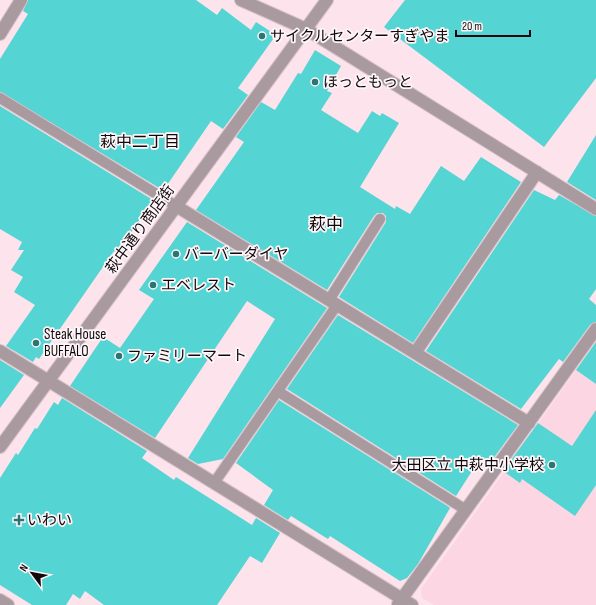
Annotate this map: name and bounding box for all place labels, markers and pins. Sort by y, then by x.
place label: サイクルセンターすぎやま [270,27,449,46]
marker: サイクルセンターすぎやま [257,31,267,41]
place label: ほっともっと [323,73,413,92]
marker: ほっともっと [310,77,320,87]
place label: バーバーダイヤ [184,245,288,264]
marker: バーバーダイヤ [171,249,181,259]
place label: エベレスト [161,276,236,295]
marker: エベレスト [148,280,158,290]
place label: Steak House BUFFALO [44,325,106,361]
marker: Steak House BUFFALO [31,338,41,348]
place label: ファミリーマート [127,347,247,366]
marker: ファミリーマート [114,351,124,361]
place label: 大田区立 中萩中小学校 [392,456,544,475]
marker: 大田区立 中萩中小学校 [547,460,557,470]
place label: いわい [27,511,72,530]
marker: いわい [14,515,24,525]

